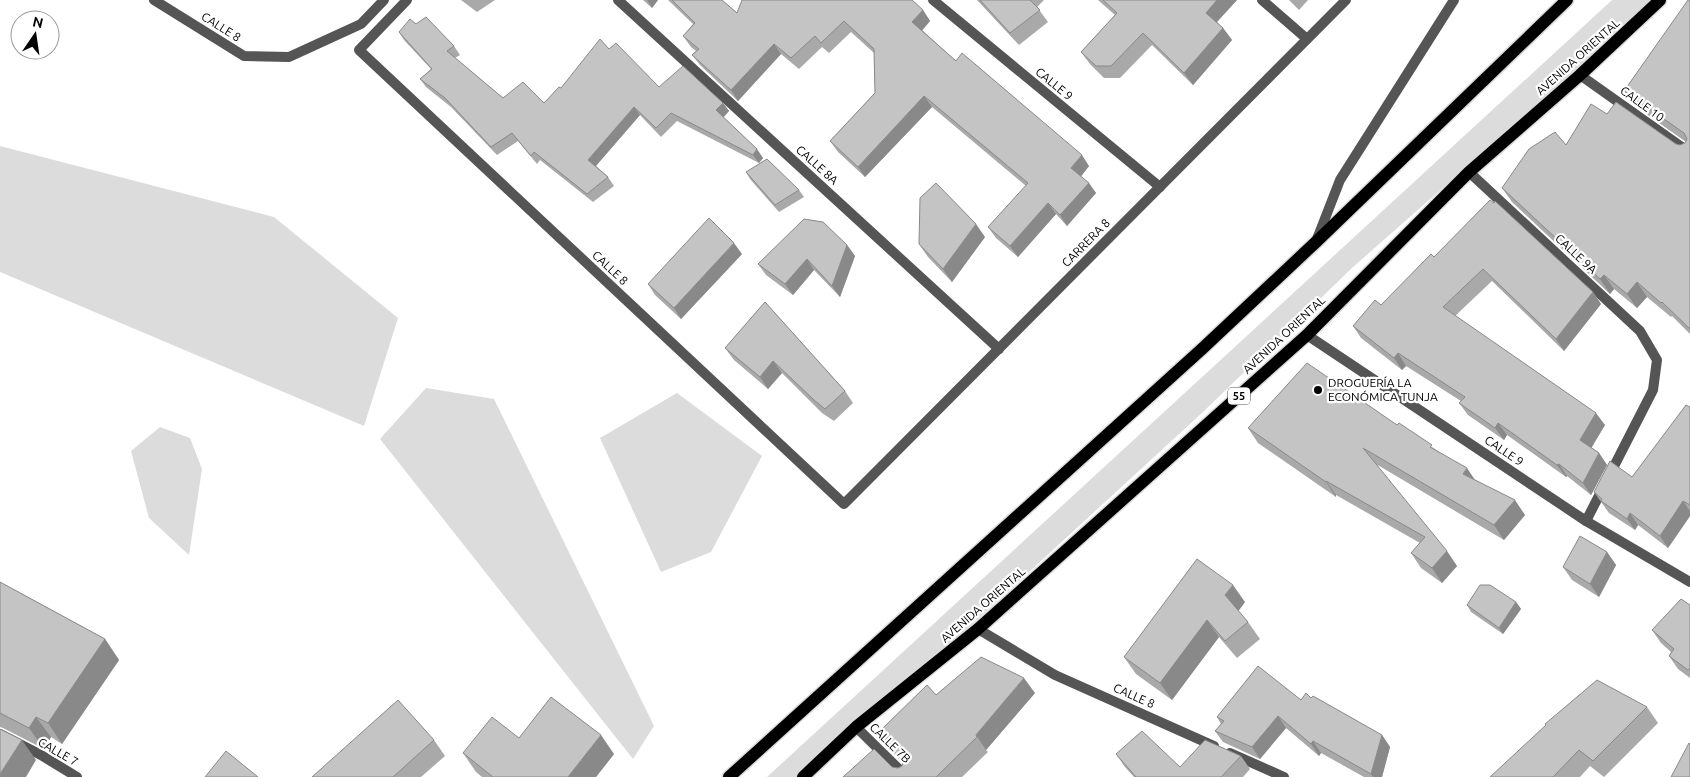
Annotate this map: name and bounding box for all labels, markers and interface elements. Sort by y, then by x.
street label: CALLE 8 [199,9,244,44]
north arrow [10,10,60,60]
text: N [31,13,45,31]
street label: AVENIDA ORIENTAL [1533,16,1622,97]
street label: CALLE 9 [1033,65,1075,102]
street label: CALLE 10 [1618,83,1667,124]
street label: CALLE 8A [794,142,841,187]
street label: CARRERA 8 [1059,216,1112,269]
street label: CALLE 9A [1553,231,1600,276]
street label: CALLE 8 [590,248,631,288]
street label: AVENIDA ORIENTAL [1240,293,1327,376]
place label: DROGUERÍA LA ECONÓMICA TUNJA [1328,376,1438,403]
marker: DROGUERÍA LA ECONÓMICA TUNJA [1312,384,1324,396]
road number: 55 [1228,388,1250,404]
street label: CALLE 9 [1482,433,1526,468]
street label: AVENIDA ORIENTAL [938,565,1027,645]
street label: CALLE 8 [1112,681,1157,711]
street label: CALLE 7B [867,720,913,765]
street label: CALLE 7 [36,735,81,768]

